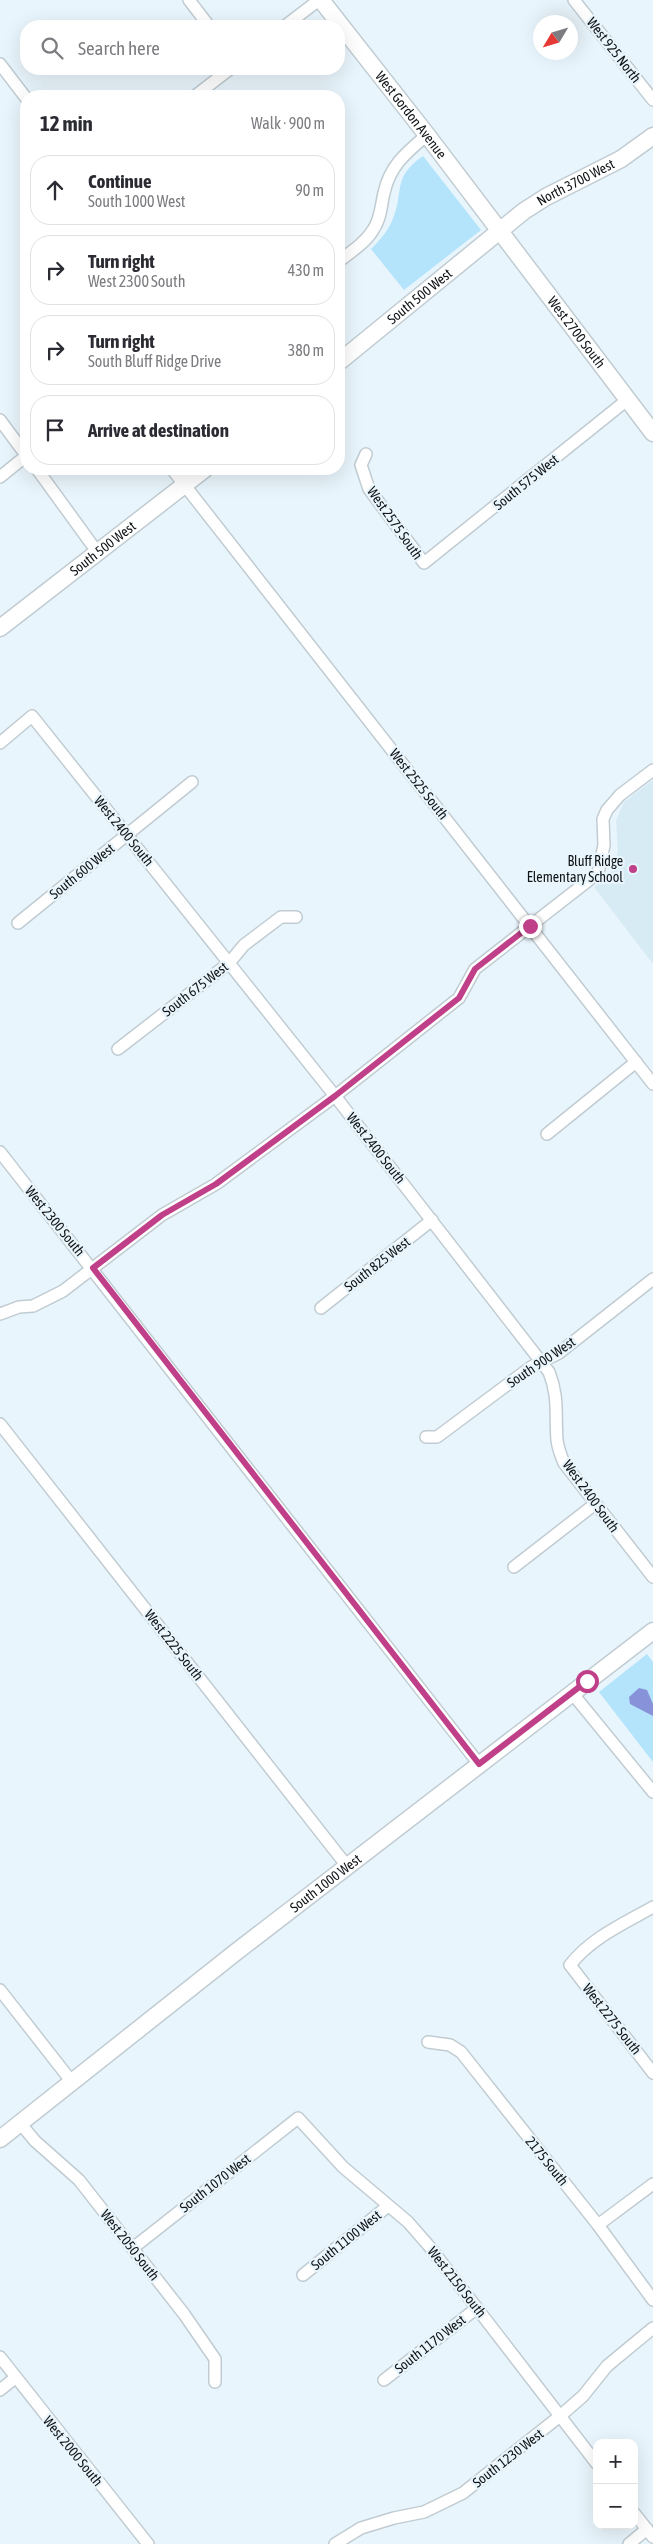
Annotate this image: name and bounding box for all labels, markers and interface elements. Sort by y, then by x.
street label: West 925 North [584,14,644,86]
north arrow [533,15,578,60]
search box [20,20,345,75]
icon: search [38,34,66,62]
text: Search here [78,37,160,59]
street label: West Gordon Avenue [372,68,450,162]
text: 12 min [40,111,93,135]
text: Walk · 900 m [251,114,325,132]
street label: North 3700 West [534,156,617,209]
text: Continue [88,170,152,192]
icon: ahead [41,176,69,204]
text: 90 m [295,181,324,199]
text: South 1000 West [88,192,185,210]
text: Turn right [88,250,155,272]
icon: right [41,256,69,284]
text: 430 m [288,261,324,279]
street label: South 500 West [384,265,455,327]
text: West 2300 South [88,272,185,290]
street label: West 2700 South [544,293,609,371]
text: Turn right [88,330,155,352]
icon: right [41,336,69,364]
text: 380 m [288,341,324,359]
text: South Bluff Ridge Drive [88,352,221,370]
icon: arrive [41,416,69,444]
text: Arrive at destination [88,419,229,441]
street label: South 575 West [490,451,562,513]
street label: West 2575 South [364,483,426,563]
street label: South 500 West [67,518,139,579]
street label: West 2525 South [386,745,452,823]
street label: West 2400 South [91,793,157,869]
street label: South 600 West [46,840,118,902]
place label: Bluff Ridge Elementary School [527,853,623,885]
marker: Bluff Ridge Elementary School [627,863,639,875]
route end [519,915,542,938]
street label: South 675 West [159,958,231,1020]
street label: West 2400 South [343,1109,409,1187]
street label: West 2300 South [22,1183,88,1259]
street label: South 825 West [341,1233,413,1295]
street label: South 900 West [504,1333,578,1391]
street label: West 2400 South [559,1457,623,1535]
street label: West 2225 South [141,1606,207,1684]
route start [576,1670,599,1693]
street label: South 1000 West [287,1851,364,1916]
street label: West 2275 South [579,1980,645,2058]
street label: 2175 South [522,2133,572,2189]
street label: South 1070 West [176,2150,254,2216]
street label: West 2050 South [97,2206,163,2284]
street label: South 1100 West [308,2207,384,2273]
street label: West 2150 South [424,2243,490,2321]
street label: South 1170 West [391,2311,469,2377]
street label: West 2000 South [40,2413,106,2489]
street label: South 1230 West [469,2425,547,2491]
map controls [593,2439,638,2529]
button: + [593,2439,638,2484]
button: − [593,2484,638,2529]

